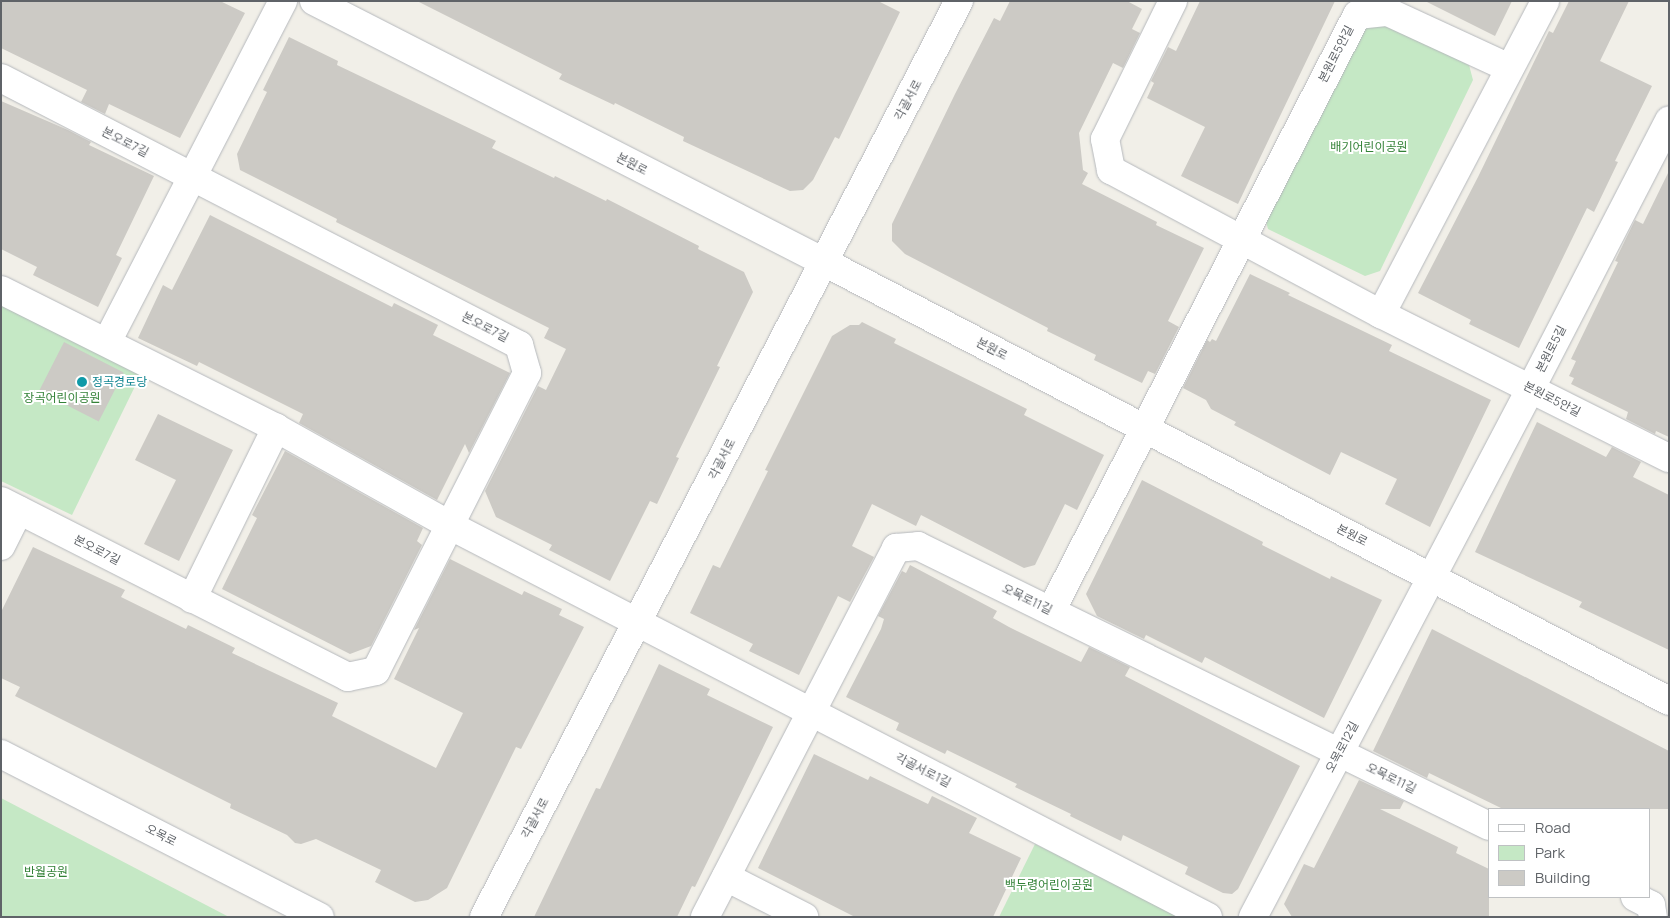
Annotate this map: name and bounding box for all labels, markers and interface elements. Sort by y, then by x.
street label: 본원로5안길 [1315,23,1357,85]
street label: 각골서로 [891,77,925,123]
street label: 본오로7길 [99,124,151,160]
park label: 배기어린이공원 [1330,140,1408,154]
street label: 본원로 [614,150,650,178]
street label: 본오로7길 [459,309,511,345]
street label: 본원로5길 [1533,323,1569,375]
street label: 본원로 [974,335,1010,363]
place label: 정곡경로당 [92,375,147,389]
marker: 정곡경로당 [76,376,88,388]
street label: 본원로5안길 [1521,378,1583,420]
park label: 장곡어린이공원 [23,391,101,405]
street label: 각골서로 [706,436,738,482]
street label: 본원로 [1334,521,1370,549]
street label: 본오로7길 [71,532,123,568]
street label: 오목로11길 [1000,581,1054,617]
street label: 오목로12길 [1323,719,1361,775]
street label: 각골서로1길 [893,750,953,790]
street label: 오목로11길 [1364,760,1418,796]
street label: 각골서로 [518,795,552,841]
legend [1488,808,1650,898]
text: Road [1535,817,1571,838]
street label: 오목로 [143,821,179,849]
text: Park [1535,842,1565,863]
park label: 반월공원 [24,865,68,879]
text: Building [1535,867,1590,888]
park label: 백두령어린이공원 [1005,878,1093,892]

